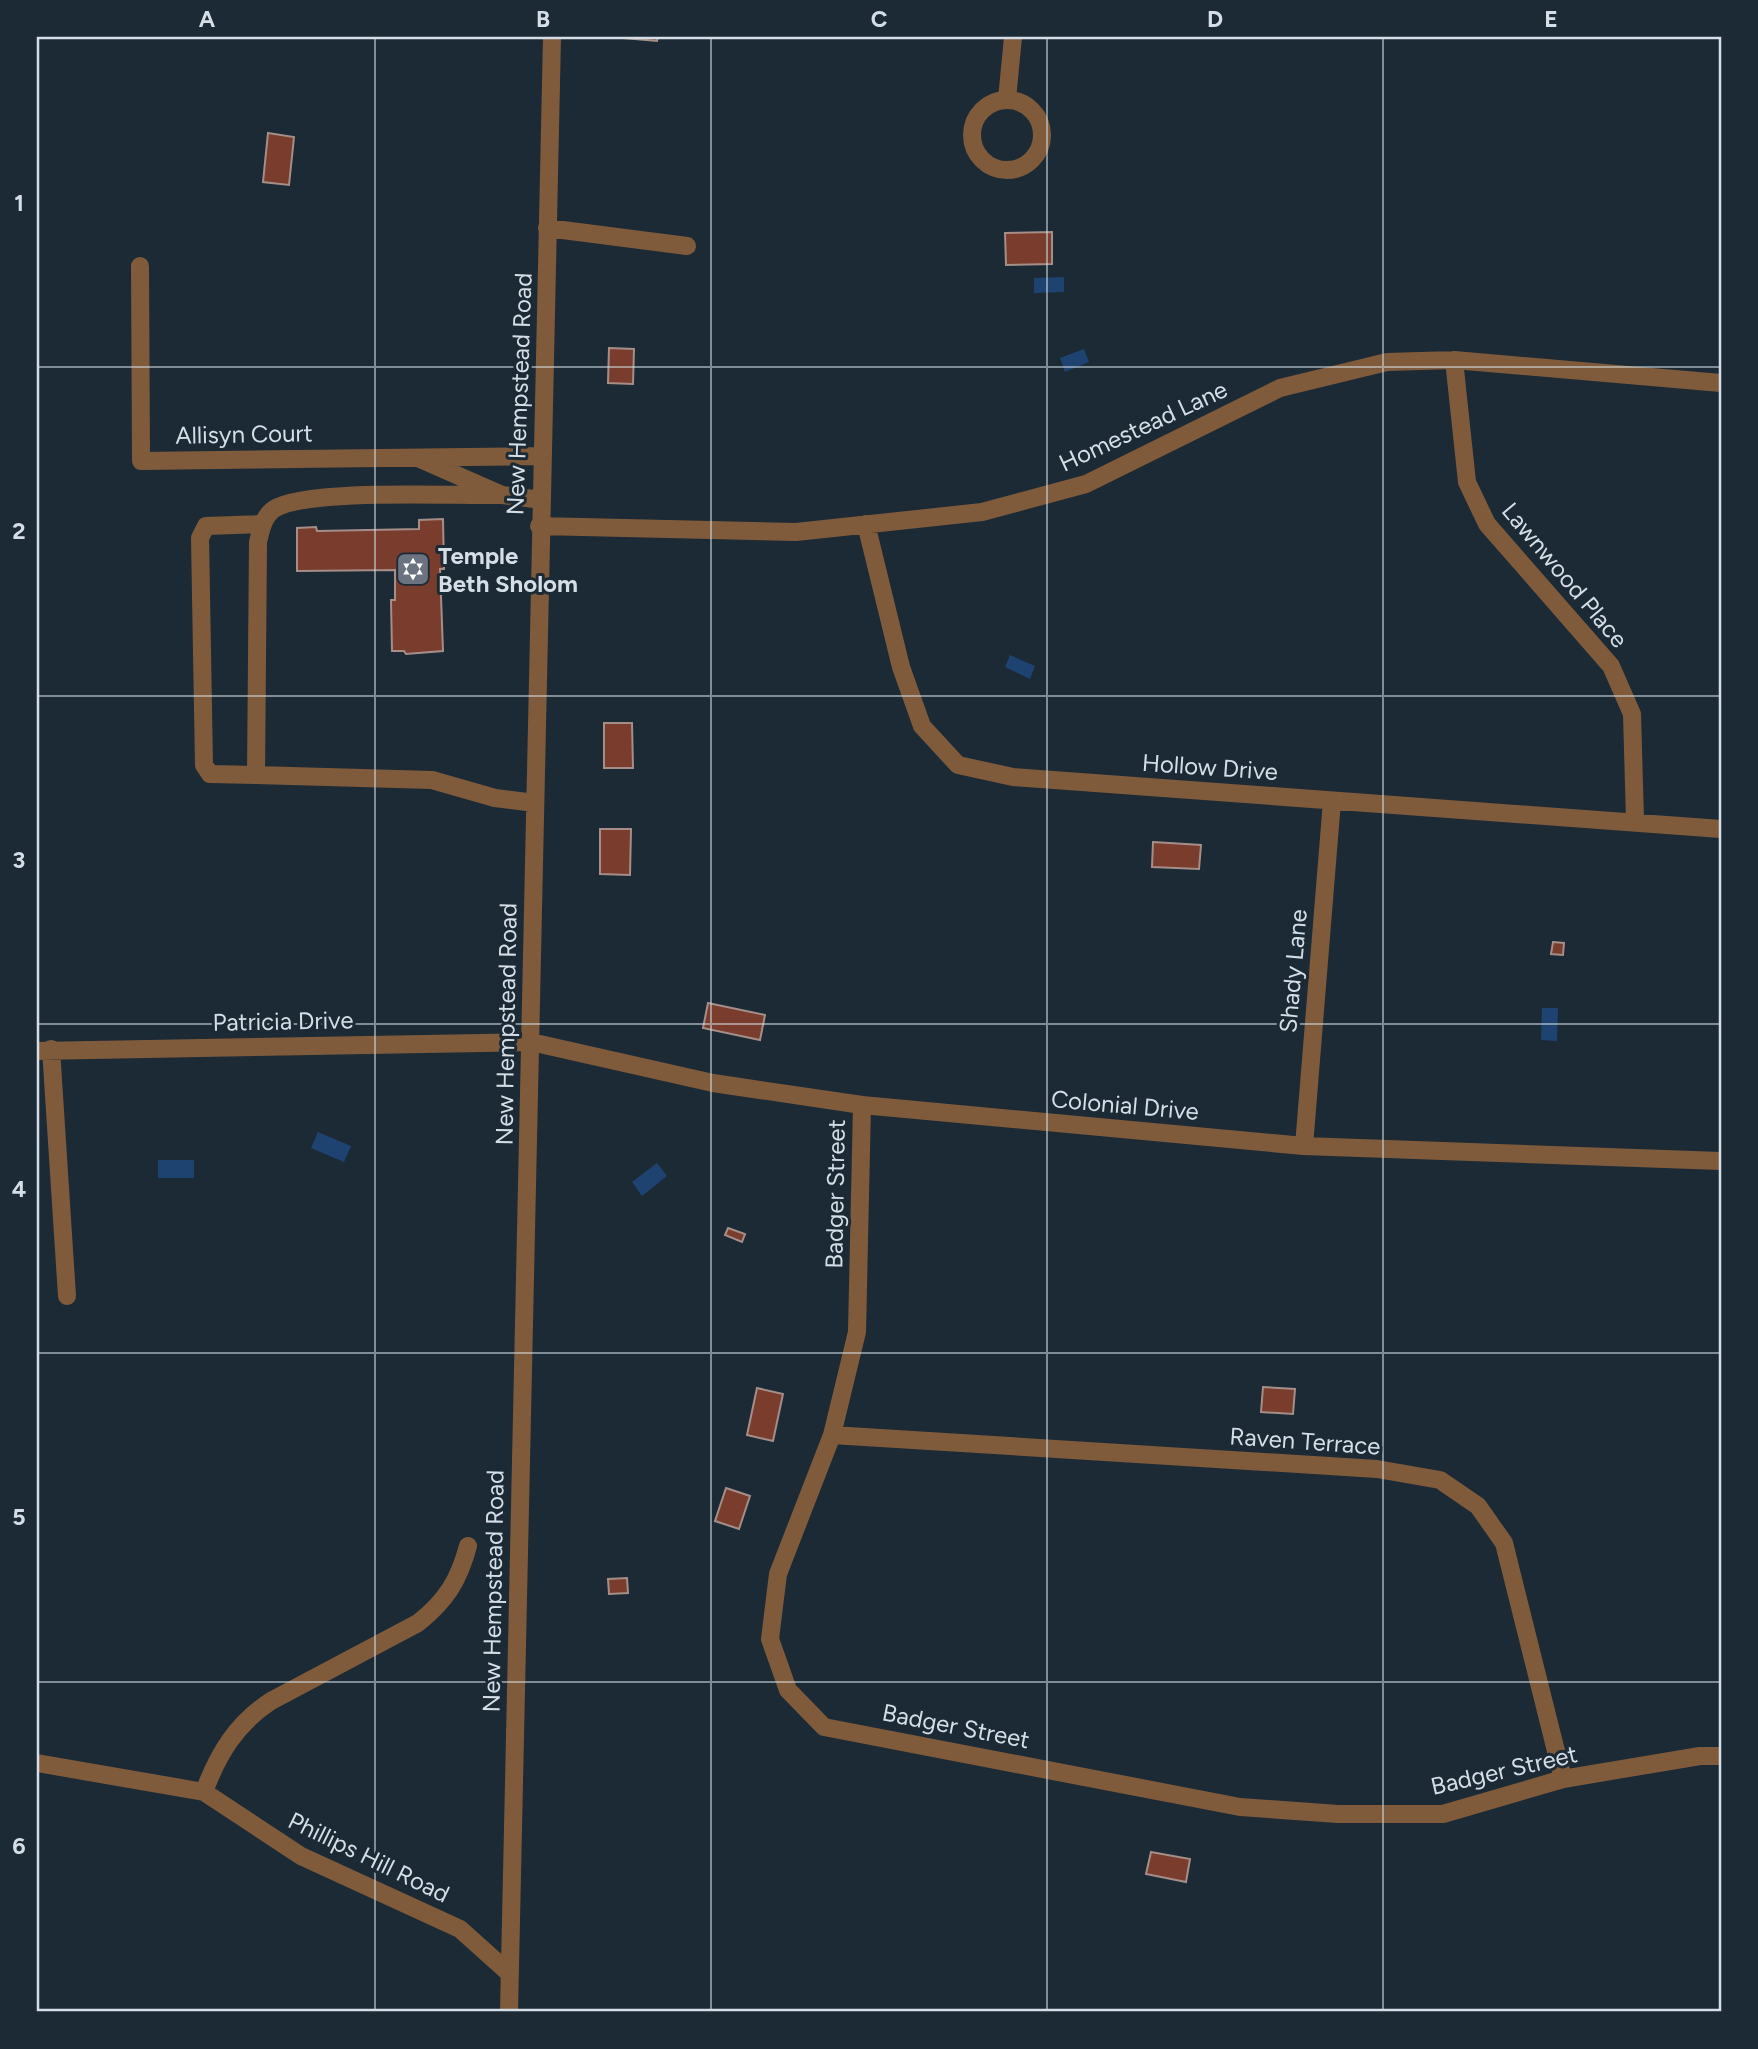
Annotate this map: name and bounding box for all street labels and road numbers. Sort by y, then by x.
street label: New Hempstead Road [500,272,538,516]
street label: Homestead Lane [1054,374,1232,478]
street label: Allisyn Court [175,418,313,450]
street label: Lawnwood Place [1496,497,1634,653]
street label: Hollow Drive [1141,748,1279,786]
street label: New Hempstead Road [489,902,523,1146]
street label: Shady Lane [1273,908,1313,1034]
street label: Patricia Drive [212,1005,354,1037]
street label: Colonial Drive [1050,1084,1200,1126]
street label: Badger Street [819,1119,851,1269]
street label: Raven Terrace [1229,1421,1381,1461]
street label: New Hempstead Road [476,1469,510,1713]
street label: Badger Street [880,1698,1032,1754]
street label: Badger Street [1428,1739,1580,1801]
street label: Phillips Hill Road [284,1805,454,1909]

